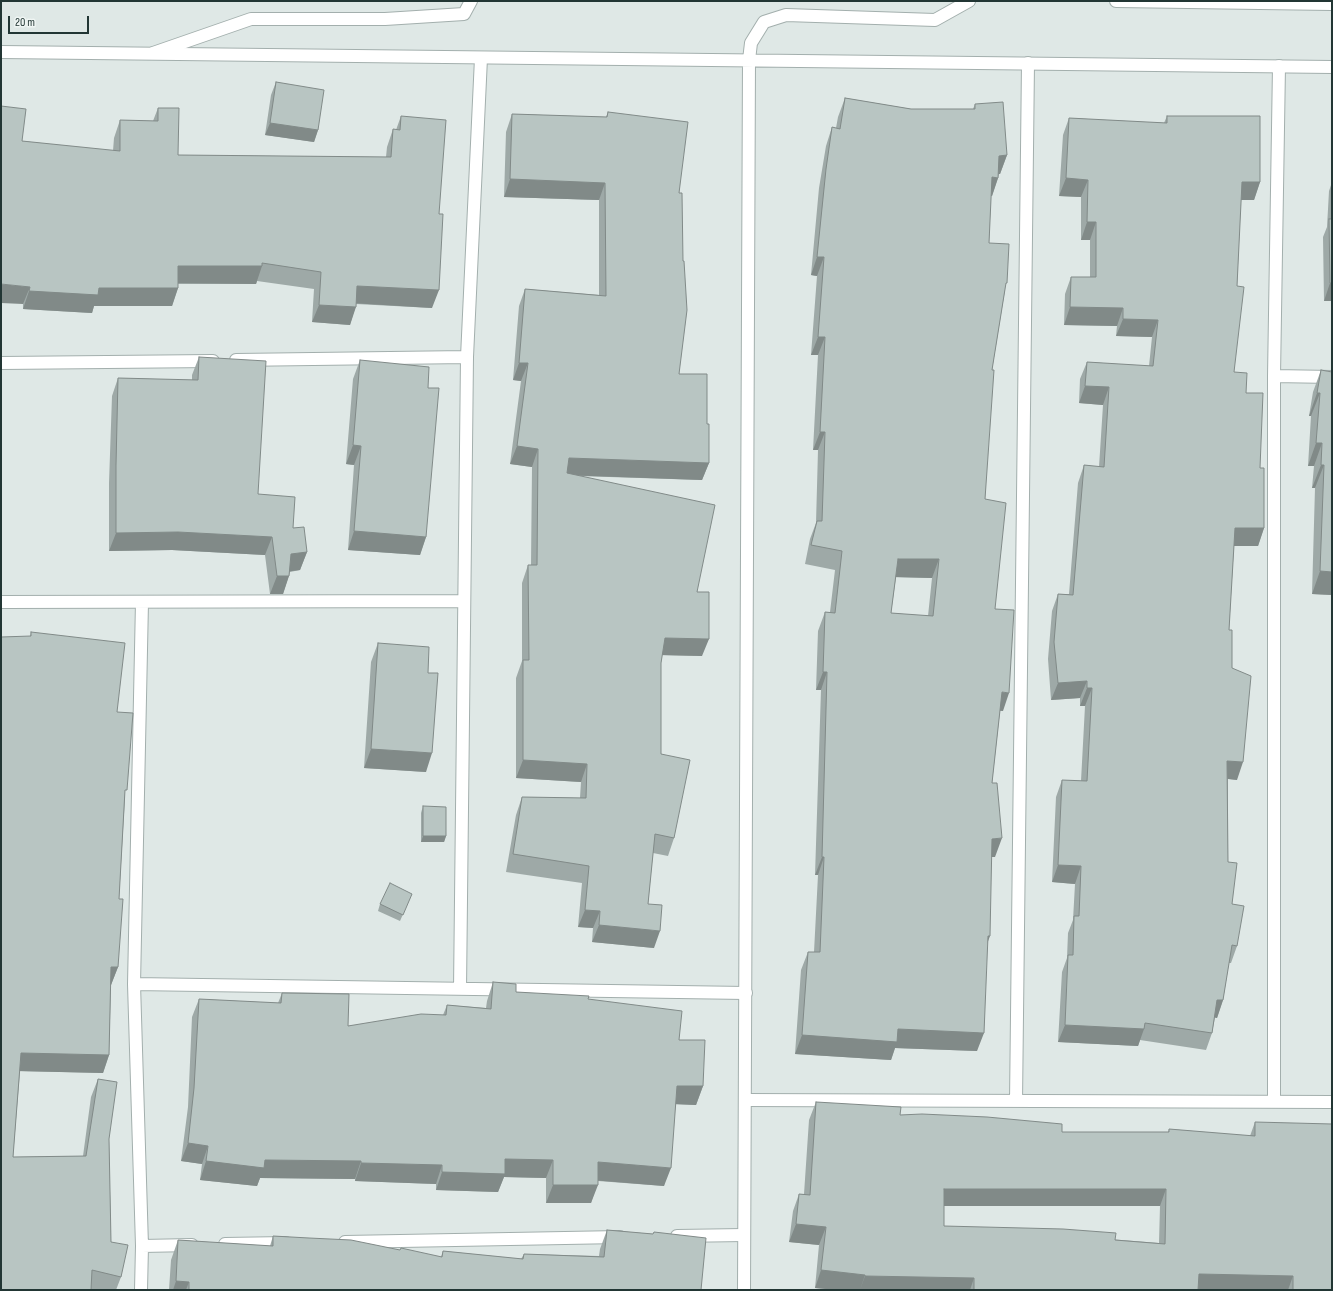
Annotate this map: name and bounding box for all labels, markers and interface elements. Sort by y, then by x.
scale bar [10,8,91,34]
text: 20 m [15,15,35,30]

